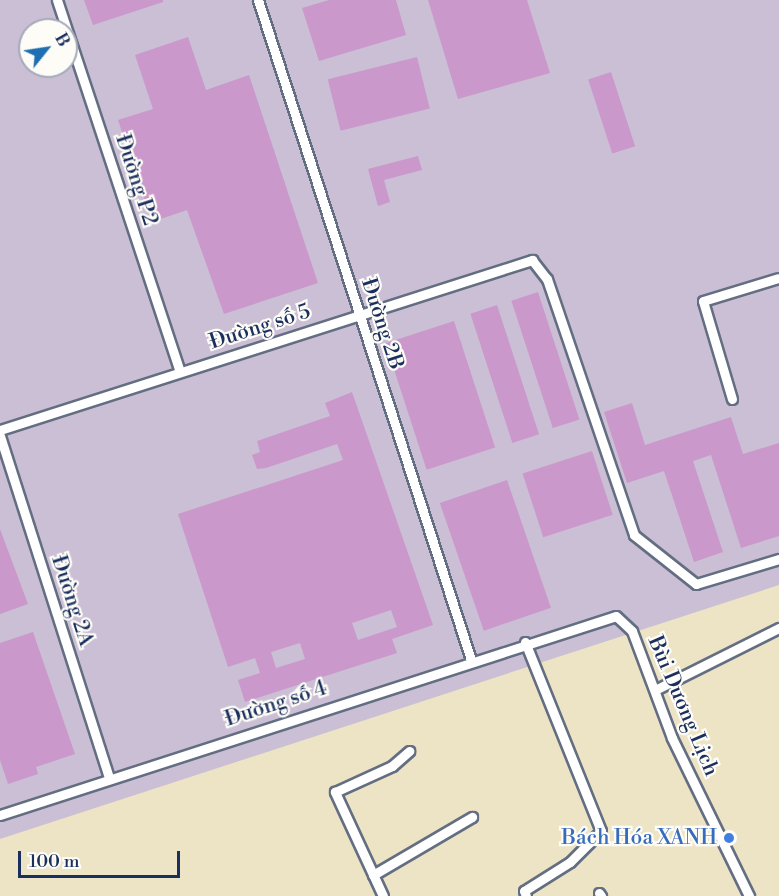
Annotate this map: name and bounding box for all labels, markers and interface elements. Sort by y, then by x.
north arrow [18,18,78,78]
text: B [50,30,74,50]
street label: Đường P2 [109,131,163,229]
street label: Đường 2B [355,275,409,373]
street label: Đường số 5 [206,299,314,355]
street label: Đường 2A [45,552,99,650]
street label: Bùi Dương Lịch [642,632,724,780]
street label: Đường số 4 [222,676,330,732]
place label: Bách Hóa XANH [561,825,717,851]
marker: Bách Hóa XANH [722,831,736,845]
scale bar [21,839,183,877]
text: 100 m [29,850,80,873]

